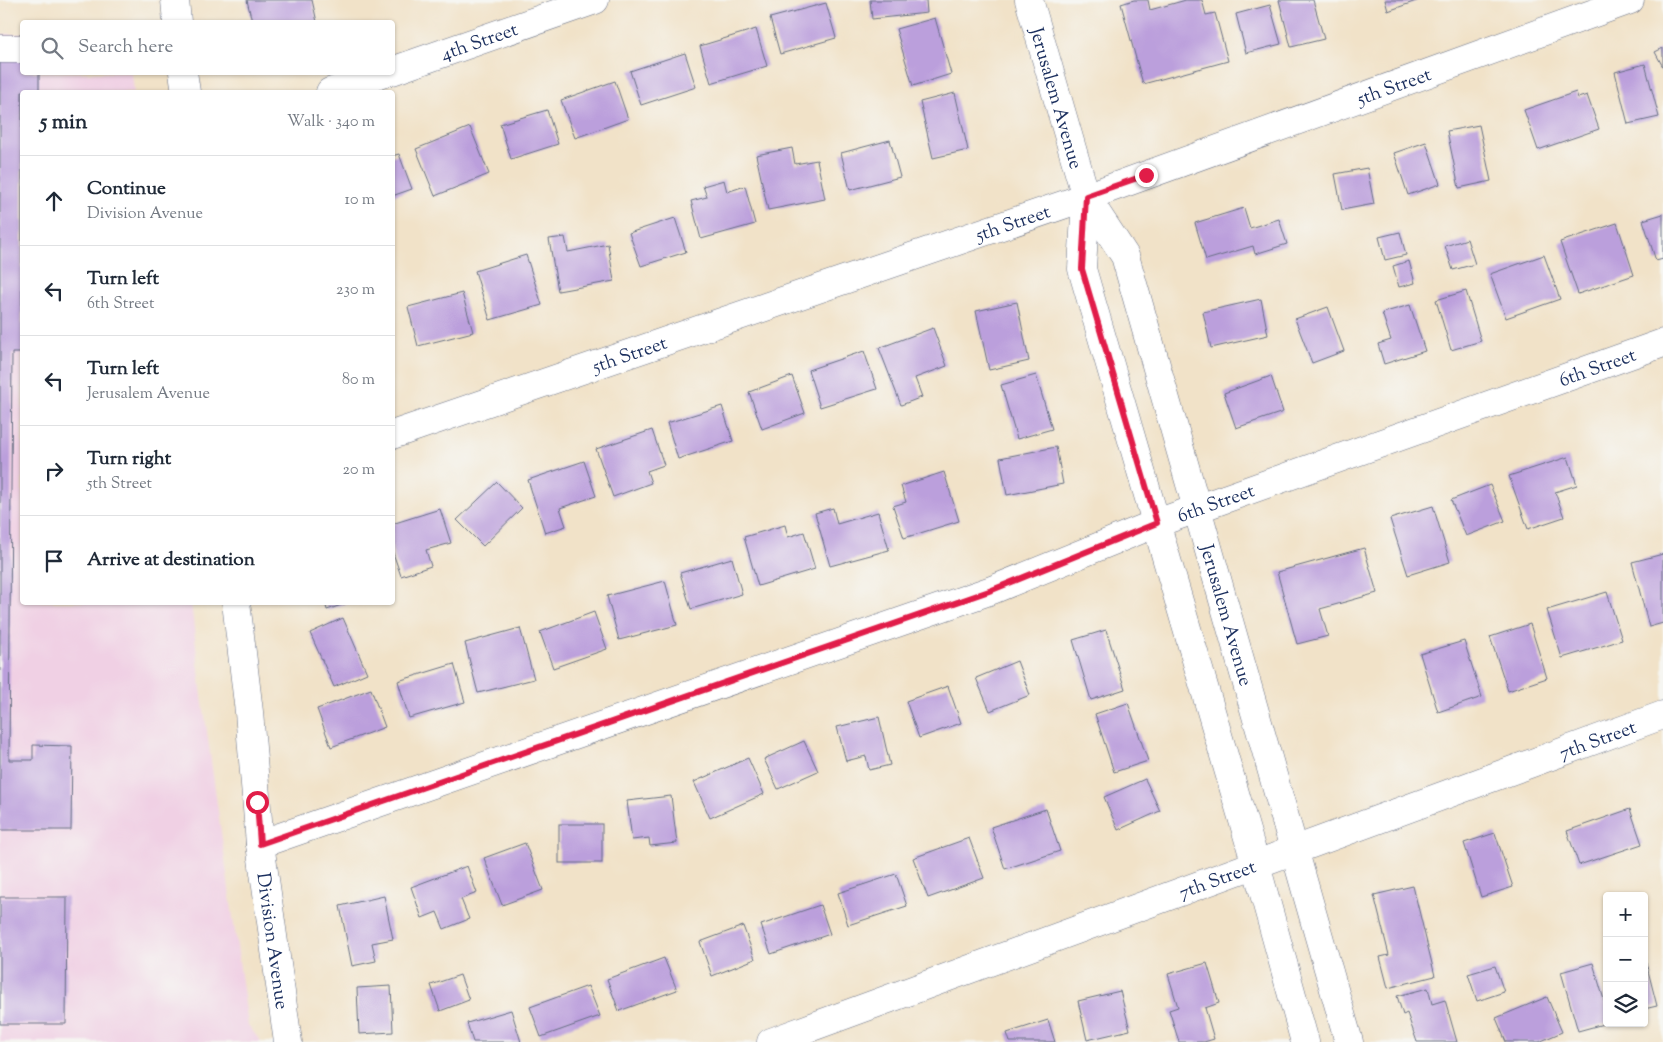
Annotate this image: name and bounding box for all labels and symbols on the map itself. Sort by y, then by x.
street label: 4th Street [437,17,522,69]
street label: Jerusalem Avenue [1021,24,1088,173]
street label: 5th Street [1353,62,1436,114]
route end [1135,164,1158,187]
street label: 5th Street [971,199,1055,250]
street label: 5th Street [588,330,672,382]
street label: 6th Street [1556,342,1641,395]
street label: 6th Street [1174,478,1259,531]
street label: Jerusalem Avenue [1192,541,1258,690]
street label: 7th Street [1556,715,1641,768]
route start [246,791,269,814]
street label: 7th Street [1175,854,1261,907]
street label: Division Avenue [248,871,294,1011]

